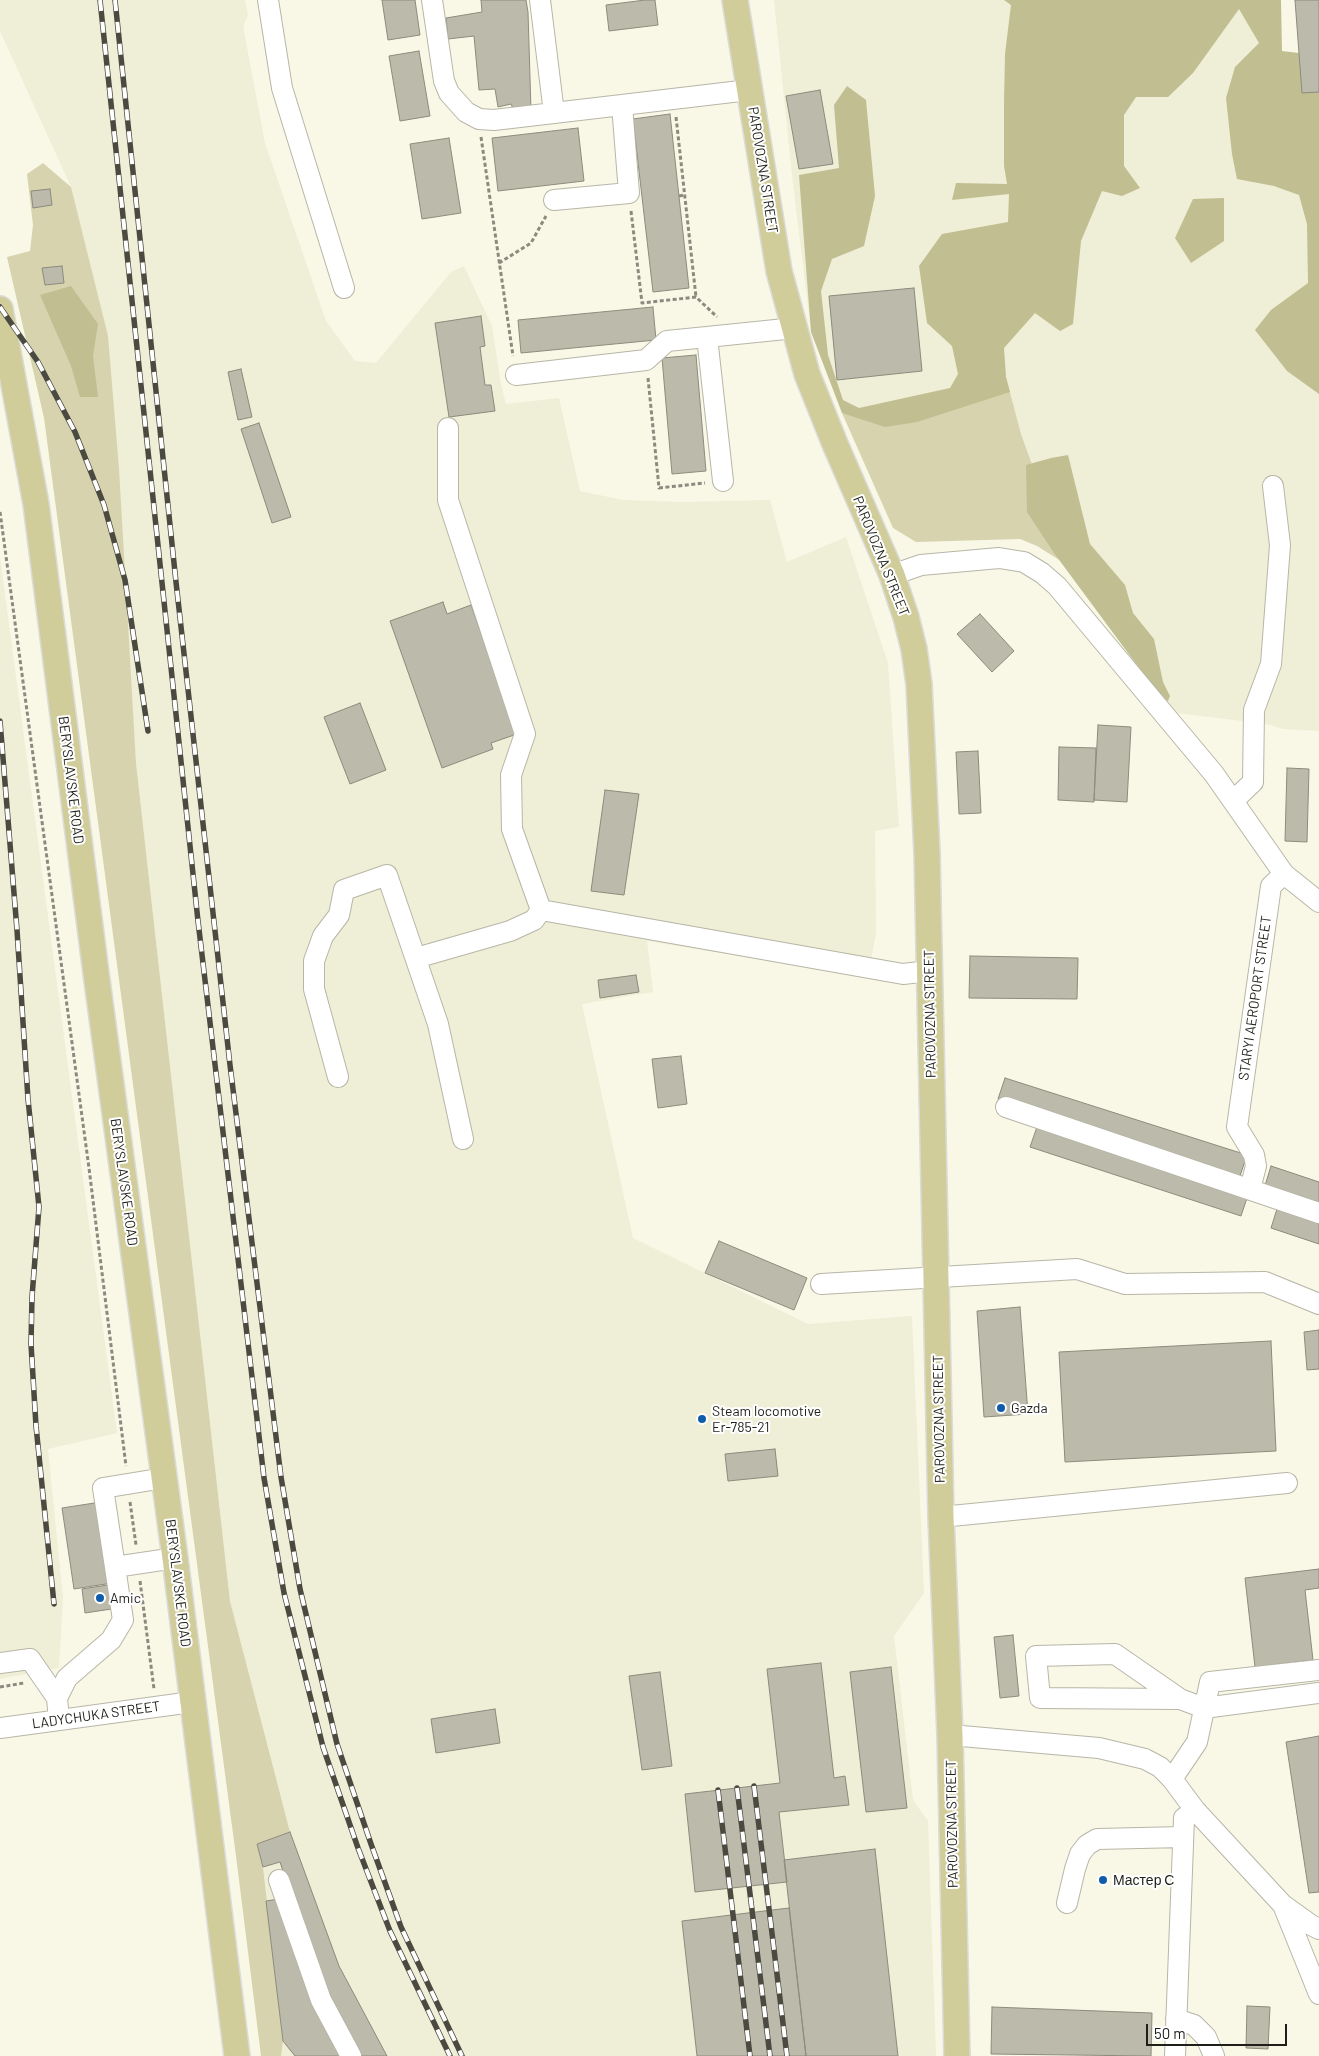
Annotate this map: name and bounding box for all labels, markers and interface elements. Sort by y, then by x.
street label: PAROVOZNA STREET [745,105,781,235]
street label: PAROVOZNA STREET [849,493,913,619]
street label: BERYSLAVSKE ROAD [55,715,87,845]
street label: STARYI AEROPORT STREET [1235,915,1275,1081]
street label: PAROVOZNA STREET [920,950,940,1078]
street label: BERYSLAVSKE ROAD [107,1117,141,1247]
street label: PAROVOZNA STREET [929,1355,949,1483]
place label: Gazda [1011,1400,1048,1416]
marker: Gazda [995,1402,1007,1414]
place label: Steam locomotive Er-785-21 [712,1403,821,1435]
marker: Steam locomotive Er-785-21 [696,1413,708,1425]
street label: BERYSLAVSKE ROAD [162,1518,194,1648]
place label: Amic [110,1590,141,1606]
marker: Amic [94,1592,106,1604]
street label: LADYCHUKA STREET [31,1698,161,1732]
street label: PAROVOZNA STREET [942,1760,962,1888]
place label: Мастер С [1113,1872,1174,1888]
marker: Мастер С [1097,1874,1109,1886]
scale bar [1149,2014,1290,2046]
text: 50 m [1154,2024,1186,2042]

